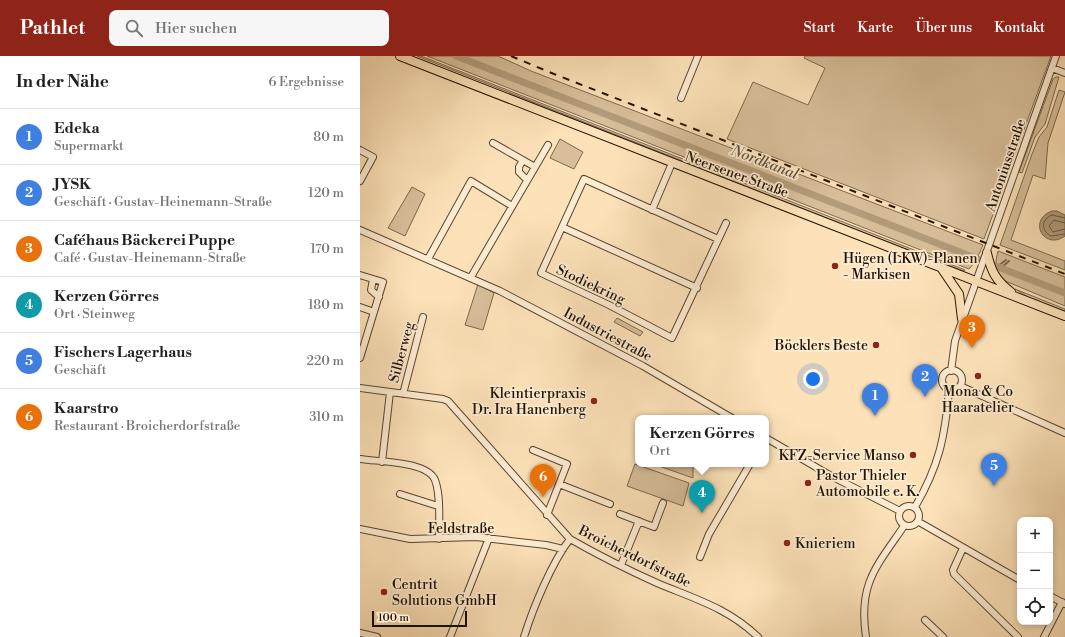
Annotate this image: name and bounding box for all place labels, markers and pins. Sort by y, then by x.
place label: Hügen (LKW)-Planen - Markisen [843,250,978,284]
marker: Hügen (LKW)-Planen - Markisen [830,261,840,271]
pin: 3 [959,315,985,348]
place label: Böcklers Beste [774,337,868,355]
marker: Böcklers Beste [871,340,881,350]
pin: 2 [912,364,938,397]
marker: Mona & Co Haaratelier [973,371,983,381]
pin: 1 [862,383,888,416]
place label: Mona & Co Haaratelier [942,383,1014,417]
place label: Kleintierpraxis Dr. Ira Hanenberg [472,385,587,419]
marker: Kleintierpraxis Dr. Ira Hanenberg [589,396,599,406]
place label: KFZ-Service Manso [778,447,905,465]
marker: KFZ-Service Manso [908,450,918,460]
pin: 5 [981,453,1007,486]
pin: 6 [530,464,556,497]
place label: Pastor Thieler Automobile e. K. [815,467,919,501]
marker: Pastor Thieler Automobile e. K. [803,478,813,488]
pin: 4 [689,480,715,513]
place label: Knieriem [795,535,856,553]
marker: Knieriem [782,538,792,548]
place label: Centrit Solutions GmbH [392,576,497,610]
marker: Centrit Solutions GmbH [379,587,389,597]

